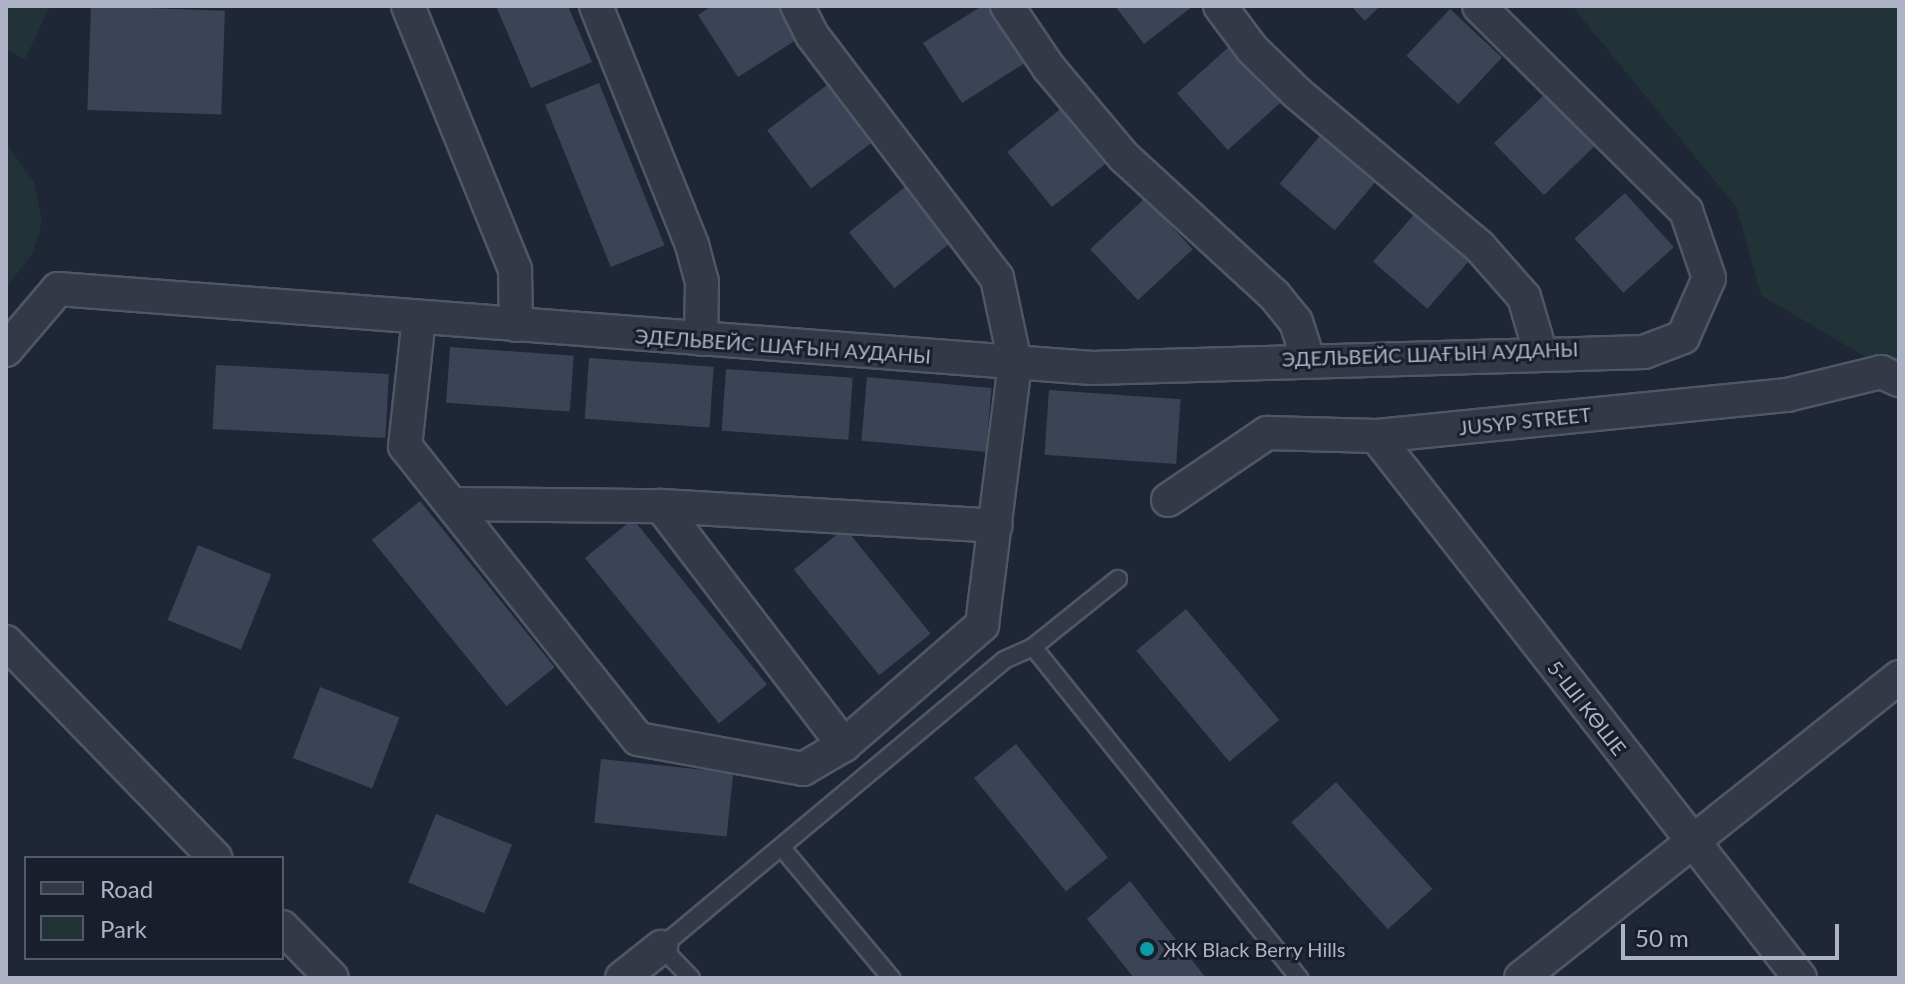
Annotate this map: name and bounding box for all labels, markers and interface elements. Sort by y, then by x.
street label: ЭДЕЛЬВЕЙС ШАҒЫН АУДАНЫ [634,324,932,368]
street label: ЭДЕЛЬВЕЙС ШАҒЫН АУДАНЫ [1281,337,1579,371]
street label: JUSYP STREET [1457,402,1593,440]
street label: 5-ШІ КӨШЕ [1543,656,1631,760]
legend [24,856,284,960]
text: Road [100,874,153,903]
scale bar [1625,908,1843,958]
text: Park [100,914,147,943]
text: 50 m [1635,923,1689,952]
place label: ЖК Black Berry Hills [1163,937,1346,961]
marker: ЖК Black Berry Hills [1138,940,1156,958]

